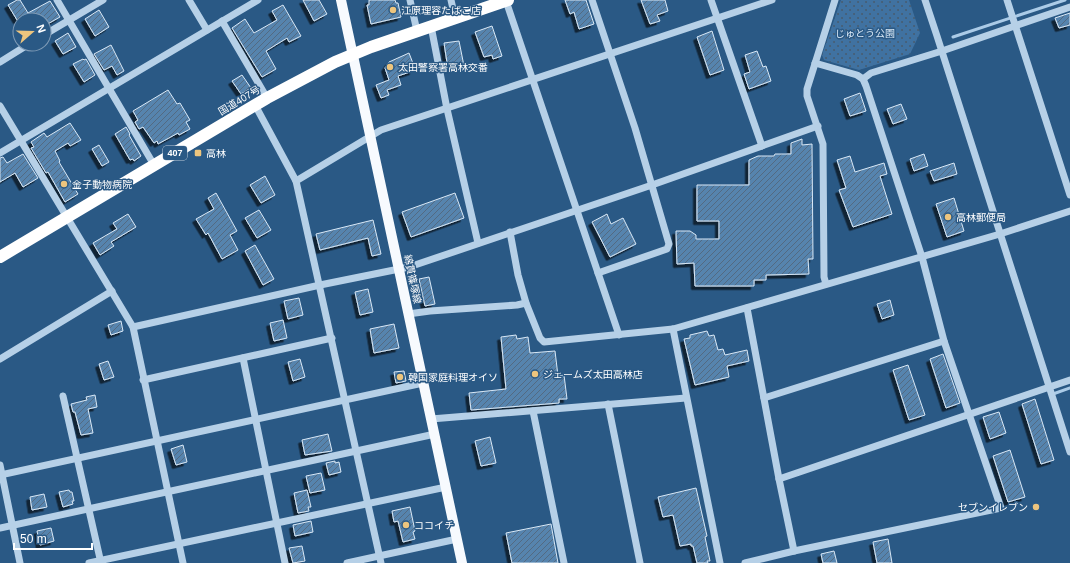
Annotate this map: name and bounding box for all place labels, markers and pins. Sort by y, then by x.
marker: 江原理容たばこ店 [388,5,398,15]
place label: 江原理容たばこ店 [401,5,481,16]
marker: 太田警察署高林交番 [385,62,395,72]
place label: 太田警察署高林交番 [398,62,488,73]
marker: 高林 [193,148,203,158]
place label: 高林 [206,148,226,159]
marker: 金子動物病院 [59,179,69,189]
place label: 金子動物病院 [72,179,132,190]
marker: 高林郵便局 [943,212,953,222]
place label: 高林郵便局 [956,212,1006,223]
marker: ジェームズ太田高林店 [530,369,540,379]
place label: ジェームズ太田高林店 [543,369,643,380]
marker: 韓国家庭料理オイソ [395,372,405,382]
place label: 韓国家庭料理オイソ [408,372,498,383]
place label: セブンイレブン [958,502,1028,513]
marker: セブンイレブン [1031,502,1041,512]
marker: ココイチ [401,520,411,530]
place label: ココイチ [414,520,454,531]

